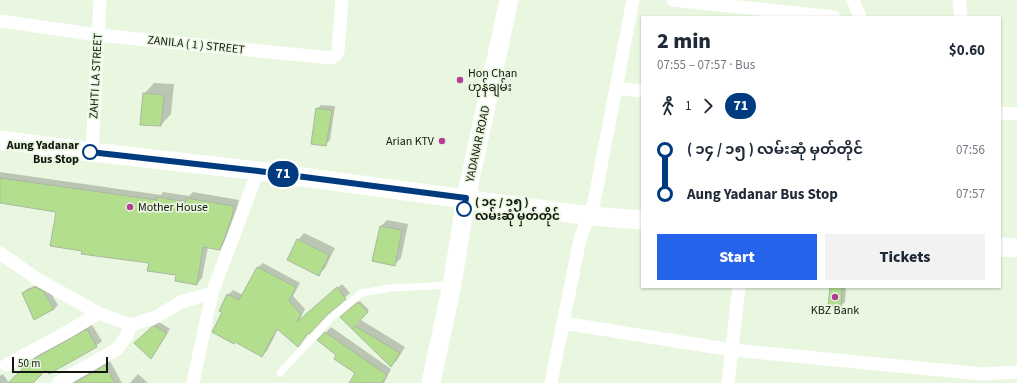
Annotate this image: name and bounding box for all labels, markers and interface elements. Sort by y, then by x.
text: 2 min [657,25,711,57]
street label: ZANILA ( 1 ) STREET [147,31,246,59]
street label: ZAHTI LA STREET [85,32,107,119]
text: $0.60 [949,40,985,61]
text: 07:55 – 07:57 · Bus [657,56,755,74]
place label: Hon Chan ဟုန်ချမ်း [468,65,517,97]
marker: Hon Chan ဟုန်ချမ်း [455,75,465,85]
icon: walk [657,95,679,117]
icon: forward [697,95,719,117]
text: 71 [733,96,748,116]
text: 1 [685,97,691,115]
street label: YADANAR ROAD [461,104,494,185]
place label: Arian KTV [386,133,435,150]
marker: Arian KTV [437,136,447,146]
place label: Aung Yadanar Bus Stop [6,137,79,168]
text: ( ၁၄ / ၁၅ ) လမ်းဆုံ မှတ်တိုင် [687,139,863,160]
text: 07:56 [956,141,985,159]
marker: Aung Yadanar Bus Stop [82,144,98,160]
line badge: 71 [265,161,301,187]
text: 71 [276,164,290,184]
text: Aung Yadanar Bus Stop [687,184,838,205]
text: 07:57 [956,185,985,203]
place label: ( ၁၄ / ၁၅ ) လမ်းဆုံ မှတ်တိုင် [475,194,560,227]
place label: Mother House [138,199,208,216]
marker: ( ၁၄ / ၁၅ ) လမ်းဆုံ မှတ်တိုင် [456,201,472,217]
marker: Mother House [125,202,135,212]
button: Start [657,234,817,280]
button: Tickets [825,234,985,280]
marker: KBZ Bank [830,292,840,302]
place label: KBZ Bank [811,302,859,319]
scale bar [12,355,108,374]
text: 50 m [18,356,40,371]

